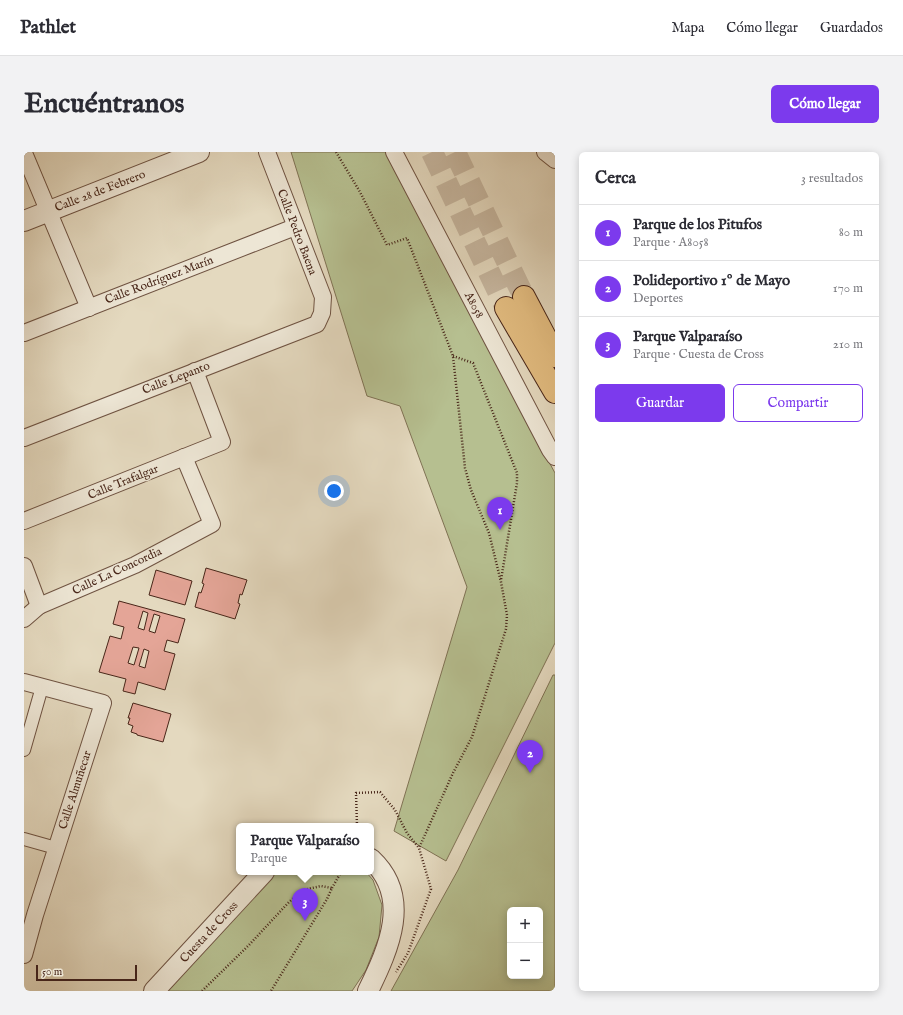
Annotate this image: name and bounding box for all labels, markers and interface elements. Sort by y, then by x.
text: Pathlet [20,16,76,40]
text: Mapa [671,19,704,37]
text: Cómo llegar [726,19,798,37]
text: Guardados [820,19,883,37]
button: Cómo llegar [771,85,879,123]
text: Encuéntranos [24,87,184,122]
street label: Calle 28 de Febrero [52,167,148,215]
text: Cerca [595,168,636,189]
text: 3 resultados [801,170,863,187]
street label: Calle Pedro Baena [274,187,321,278]
text: Parque de los Pitufos [633,215,762,234]
text: 1 [606,224,610,241]
text: 80 m [839,224,863,241]
text: Parque · A8058 [633,234,709,251]
street label: Calle Rodríguez Marín [103,252,216,308]
text: Polideportivo 1º de Mayo [633,271,790,290]
text: 2 [605,280,611,297]
text: 170 m [833,280,863,297]
street label: A8058 [460,288,487,321]
text: Deportes [633,290,683,307]
text: Parque Valparaíso [633,327,742,346]
text: 3 [606,336,610,353]
text: 210 m [833,336,863,353]
text: Parque · Cuesta de Cross [633,346,764,363]
street label: Calle Lepanto [140,358,213,399]
button: Guardar [595,384,725,422]
button: Compartir [733,384,863,422]
street label: Calle Trafalgar [86,461,161,503]
your location [324,481,344,501]
pin: 1 [487,497,513,530]
street label: Calle La Concordia [70,543,165,598]
pin: 2 [517,740,543,773]
street label: Calle Almuñecar [55,748,95,831]
popup [236,823,374,875]
text: Parque Valparaíso [250,831,360,850]
text: Parque [250,850,287,867]
pin: 3 [292,888,318,921]
street label: Cuesta de Cross [177,898,241,966]
map controls [507,907,543,979]
button: + [507,907,543,943]
button: − [507,943,543,979]
scale bar [36,963,137,982]
text: 50 m [42,965,62,979]

